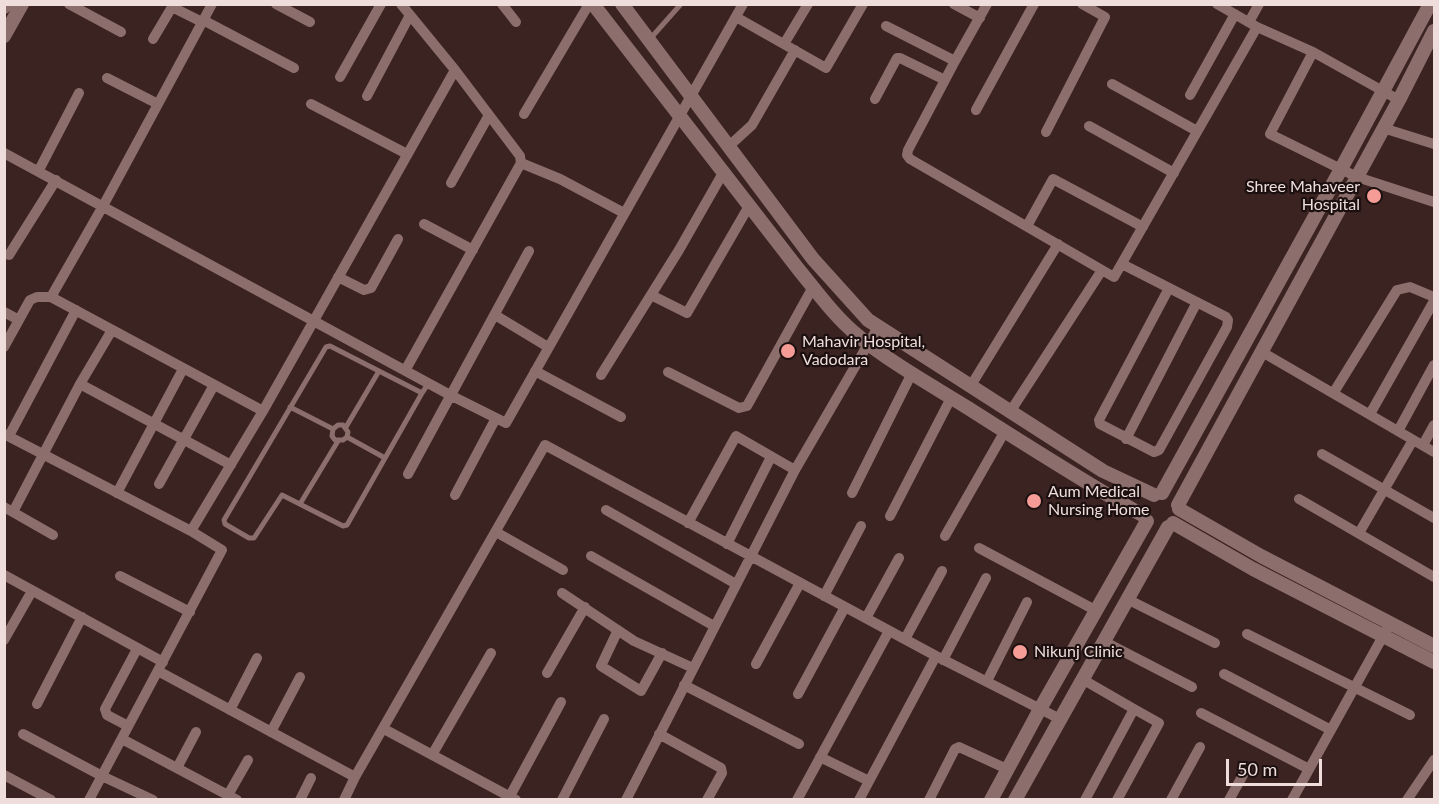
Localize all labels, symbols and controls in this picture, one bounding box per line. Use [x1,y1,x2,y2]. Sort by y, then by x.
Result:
place label: Shree Mahaveer Hospital [1246,177,1360,215]
marker: Shree Mahaveer Hospital [1365,187,1383,205]
place label: Mahavir Hospital, Vadodara [802,332,925,370]
marker: Mahavir Hospital, Vadodara [779,342,797,360]
place label: Aum Medical Nursing Home [1048,482,1150,520]
marker: Aum Medical Nursing Home [1025,492,1043,510]
place label: Nikunj Clinic [1034,642,1123,662]
marker: Nikunj Clinic [1011,643,1029,661]
scale bar [1229,747,1325,785]
text: 50 m [1237,758,1277,780]

